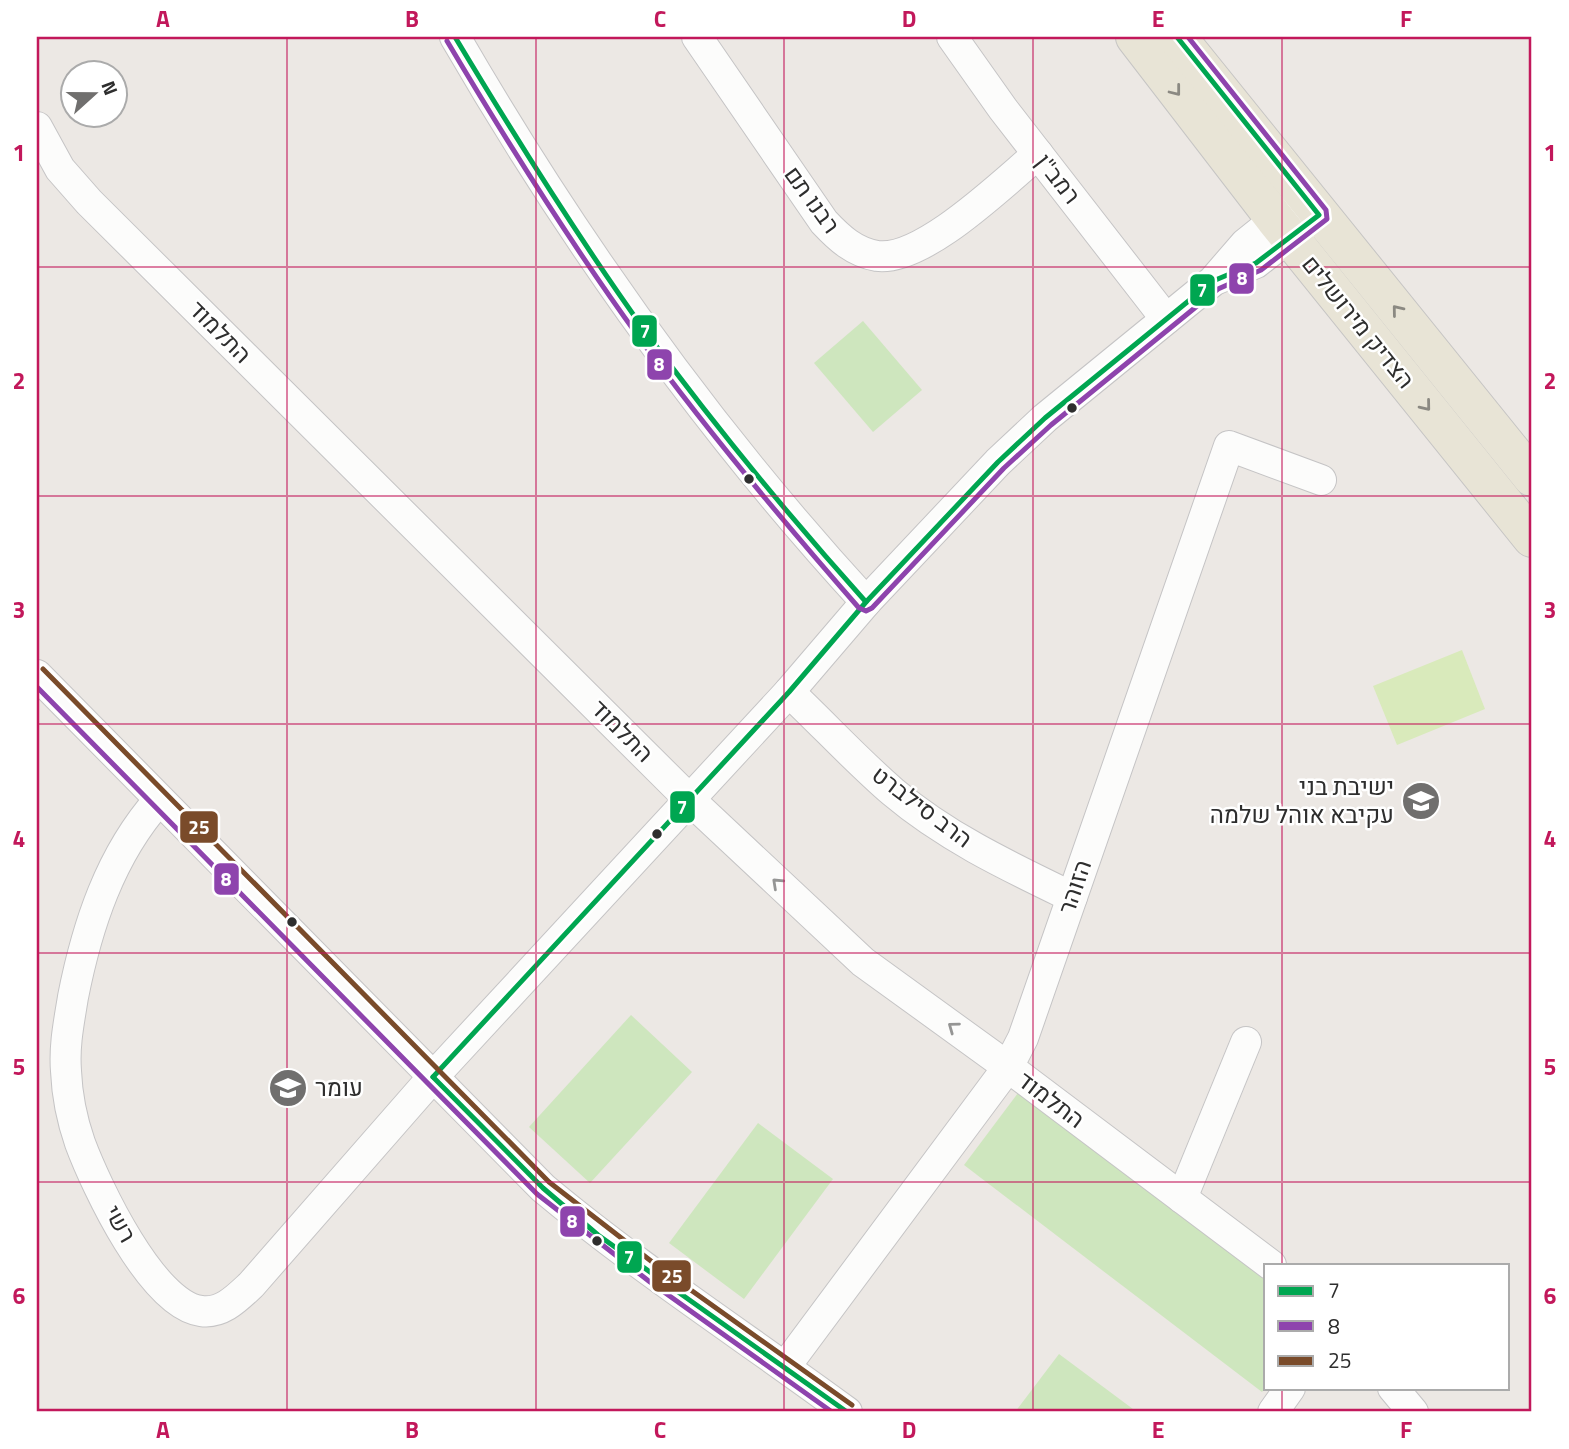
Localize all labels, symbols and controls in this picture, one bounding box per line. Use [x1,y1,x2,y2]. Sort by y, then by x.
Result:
text: A [156,1,170,36]
text: B [405,1,419,36]
text: C [654,1,666,36]
text: D [902,1,916,36]
text: E [1152,1,1164,36]
text: F [1400,1,1412,36]
north arrow [60,60,130,130]
text: N [94,76,126,99]
one-way arrow [1168,83,1181,96]
text: 1 [13,135,25,170]
text: 1 [1544,135,1556,170]
street label: רמב"ן [1028,145,1090,211]
street label: רבנו תם [776,158,850,241]
street label: הצדיק מירושלים [1294,247,1424,396]
line badge: 8 [1228,262,1255,295]
text: 8 [1237,263,1248,292]
line badge: 7 [1189,273,1216,307]
text: 7 [1197,275,1207,304]
street label: התלמוד [181,292,260,371]
one-way arrow [1392,306,1405,318]
line badge: 7 [631,314,658,348]
text: 7 [640,316,650,345]
line badge: 8 [646,348,673,381]
text: 8 [654,349,665,378]
text: 2 [13,363,25,398]
text: 2 [1544,363,1556,398]
one-way arrow [1417,398,1430,410]
unlabelled marker [1065,401,1079,415]
unlabelled marker [742,472,756,486]
text: 3 [13,592,25,627]
text: 3 [1544,592,1556,627]
street label: התלמוד [583,691,662,770]
street label: הרב סילברט [865,756,981,856]
place label: ישיבת בני עקיבא אוהל שלמה [1210,768,1394,832]
school or university icon: ישיבת בני עקיבא אוהל שלמה [1400,780,1442,822]
line badge: 7 [669,790,696,824]
text: 7 [677,792,687,821]
line badge: 25 [179,810,219,844]
text: 25 [188,812,210,841]
text: 4 [13,821,25,856]
text: 4 [1544,821,1556,856]
unlabelled marker [650,827,664,841]
street label: הזוהר [1048,855,1100,919]
line badge: 8 [213,862,240,896]
text: 8 [221,864,232,893]
one-way arrow [773,879,786,891]
unlabelled marker [285,915,299,929]
one-way arrow [948,1023,961,1035]
text: 5 [13,1049,25,1084]
text: 5 [1544,1049,1556,1084]
street label: התלמוד [1010,1062,1093,1137]
school or university icon: עומר [267,1067,309,1109]
place label: עומר [315,1069,363,1105]
street label: רשי [96,1198,146,1249]
line badge: 8 [559,1205,586,1238]
text: 8 [567,1206,578,1235]
unlabelled marker [590,1234,604,1248]
line badge: 7 [616,1240,643,1274]
text: 7 [624,1242,634,1271]
line badge: 25 [651,1259,692,1293]
text: 25 [661,1261,683,1290]
legend [1264,1264,1510,1390]
text: 7 [1328,1274,1340,1306]
text: 6 [13,1278,26,1313]
text: 6 [1544,1278,1557,1313]
text: 8 [1328,1310,1340,1342]
text: 25 [1328,1344,1352,1376]
text: A [156,1412,170,1447]
text: B [405,1412,419,1447]
text: C [654,1412,666,1447]
text: D [902,1412,916,1447]
text: E [1152,1412,1164,1447]
text: F [1400,1412,1412,1447]

